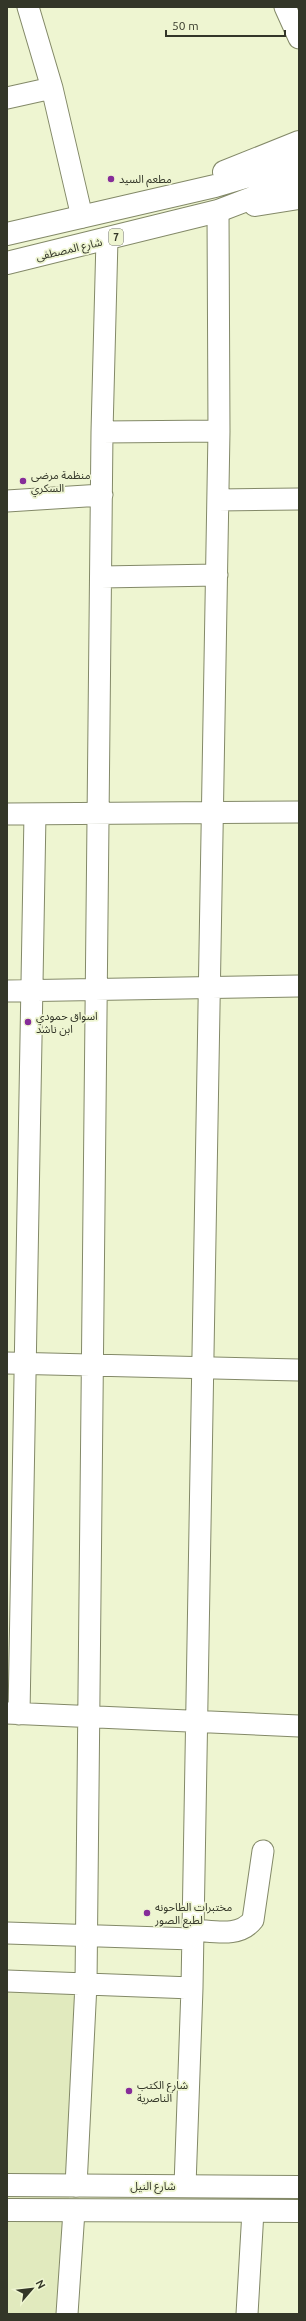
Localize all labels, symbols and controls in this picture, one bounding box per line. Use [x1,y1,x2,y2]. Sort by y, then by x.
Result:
scale bar [166,12,285,38]
text: 50 m [172,19,199,32]
place label: مطعم السيد [119,173,172,188]
marker: مطعم السيد [106,174,116,184]
road number: 7 [109,229,123,245]
street label: شارع المصطفى [35,235,104,264]
place label: منظمة مرضى السكري [31,469,91,498]
marker: منظمة مرضى السكري [18,476,28,486]
place label: اسواق حمودي ابن ناشد [36,1010,98,1036]
marker: اسواق حمودي ابن ناشد [23,1017,33,1027]
place label: مختبرات الطاحونه لطبع الصور [154,1901,232,1928]
marker: مختبرات الطاحونه لطبع الصور [142,1908,152,1918]
place label: شارع الكتب الناصرية [137,2079,189,2105]
marker: شارع الكتب الناصرية [124,2086,134,2096]
street label: شارع النيل [130,2180,176,2194]
north arrow [12,2269,52,2309]
text: N [34,2278,48,2291]

